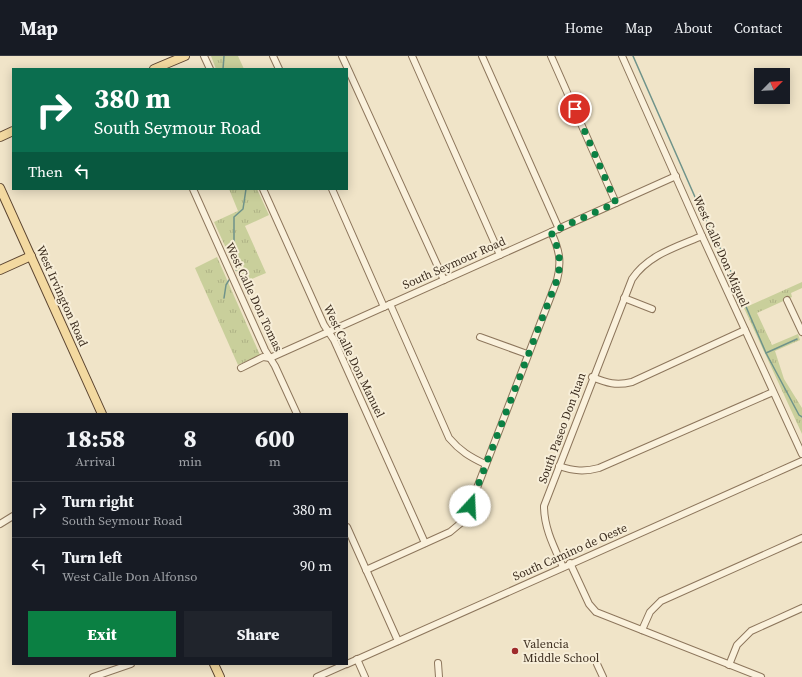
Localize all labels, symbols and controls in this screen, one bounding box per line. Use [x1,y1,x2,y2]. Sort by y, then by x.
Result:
text: Map [20,15,58,41]
text: Home [565,18,603,38]
text: Map [625,18,652,38]
text: About [674,18,712,38]
text: Contact [734,18,782,38]
north arrow [754,68,790,104]
map controls [754,68,790,104]
text: 380 m [94,79,171,117]
icon: right [28,84,80,136]
pin [558,92,592,126]
icon: arrive [564,98,586,120]
text: South Seymour Road [94,115,261,140]
icon: left [71,160,93,182]
text: Then [28,161,63,182]
street label: West Calle Don Miguel [689,193,753,310]
street label: South Seymour Road [400,233,508,293]
street label: West Calle Don Tomas [222,240,286,354]
street label: West Irvington Road [32,243,92,349]
street label: West Calle Don Manuel [320,302,389,421]
street label: South Paseo Don Juan [534,370,590,486]
text: 18:58 [65,422,125,455]
text: 8 [184,422,197,455]
text: 600 [255,422,295,455]
text: Arrival [75,453,115,470]
text: min [178,453,202,470]
text: m [269,453,281,470]
position arrow [449,485,491,527]
text: Turn right [62,491,134,512]
icon: right [28,499,50,521]
text: 380 m [292,499,332,520]
text: South Seymour Road [62,512,182,529]
street label: South Camino de Oeste [510,520,630,584]
text: Turn left [62,547,122,568]
icon: left [28,555,50,577]
text: 90 m [300,555,332,576]
text: West Calle Don Alfonso [62,568,197,585]
button: Exit [28,611,176,657]
button: Share [184,611,332,657]
place label: Valencia Middle School [523,636,600,666]
marker: Valencia Middle School [510,646,520,656]

